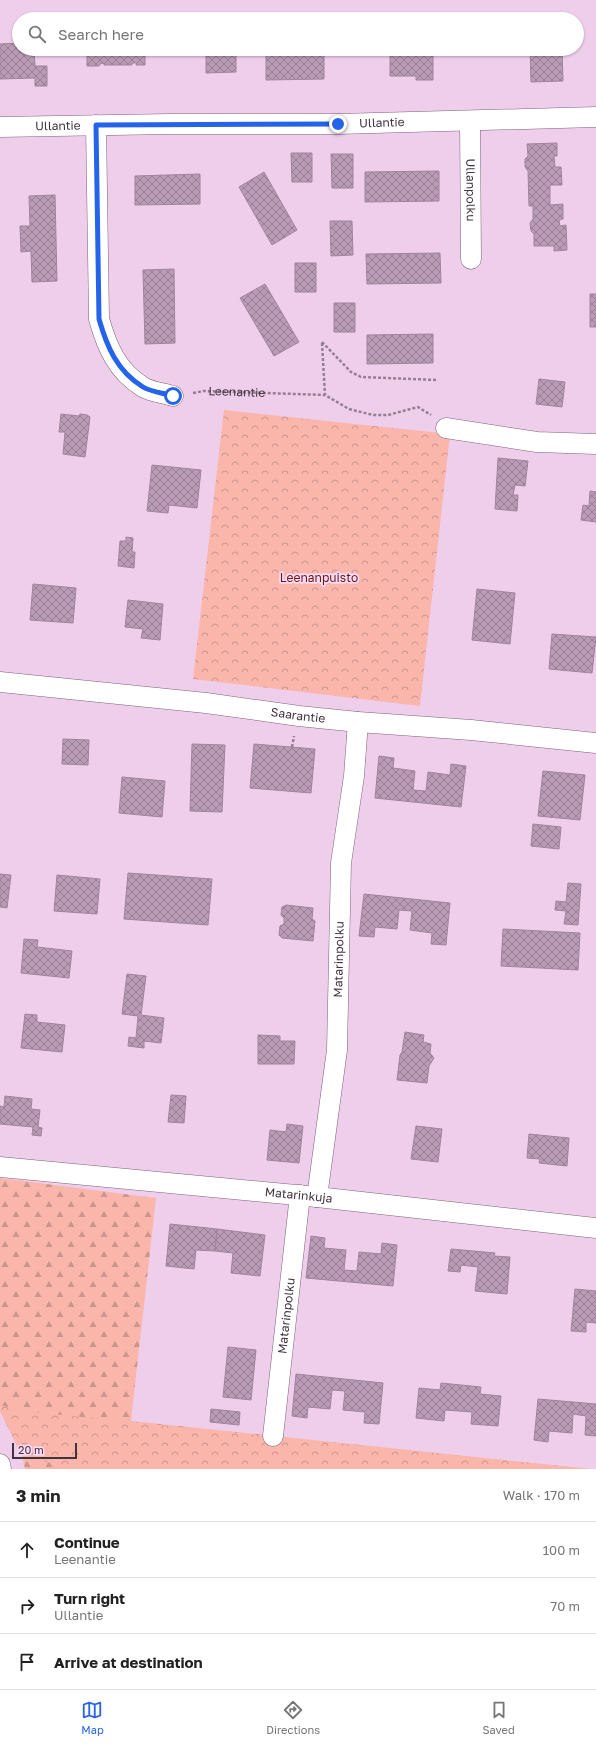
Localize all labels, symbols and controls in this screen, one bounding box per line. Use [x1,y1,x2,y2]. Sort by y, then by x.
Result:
search box [12,12,584,56]
icon: search [26,23,48,45]
text: Search here [58,25,144,43]
street label: Ullantie [359,114,405,130]
route end [329,115,347,133]
street label: Ullantie [35,118,81,133]
street label: Ullanpolku [463,158,479,222]
street label: Leenantie [208,383,266,400]
route start [164,387,182,405]
park label: Leenanpuisto [280,570,358,585]
street label: Saarantie [270,704,326,726]
street label: Matarinpolku [330,921,347,998]
street label: Matarinkuja [264,1184,333,1206]
street label: Matarinpolku [274,1277,298,1354]
scale bar [12,1441,77,1460]
text: 20 m [18,1443,44,1456]
text: 3 min [16,1485,60,1506]
text: Walk · 170 m [503,1487,580,1503]
text: Continue [54,1533,120,1551]
icon: ahead [16,1539,38,1561]
text: 100 m [543,1542,580,1558]
text: Leenantie [54,1551,116,1567]
text: Turn right [54,1589,125,1607]
icon: right [16,1595,38,1617]
text: 70 m [550,1598,580,1614]
text: Ullantie [54,1607,103,1623]
icon: arrive [16,1651,38,1673]
text: Arrive at destination [54,1653,203,1671]
tab: Map [81,1699,104,1736]
tab: Directions [266,1699,320,1736]
tab: Saved [483,1699,515,1736]

